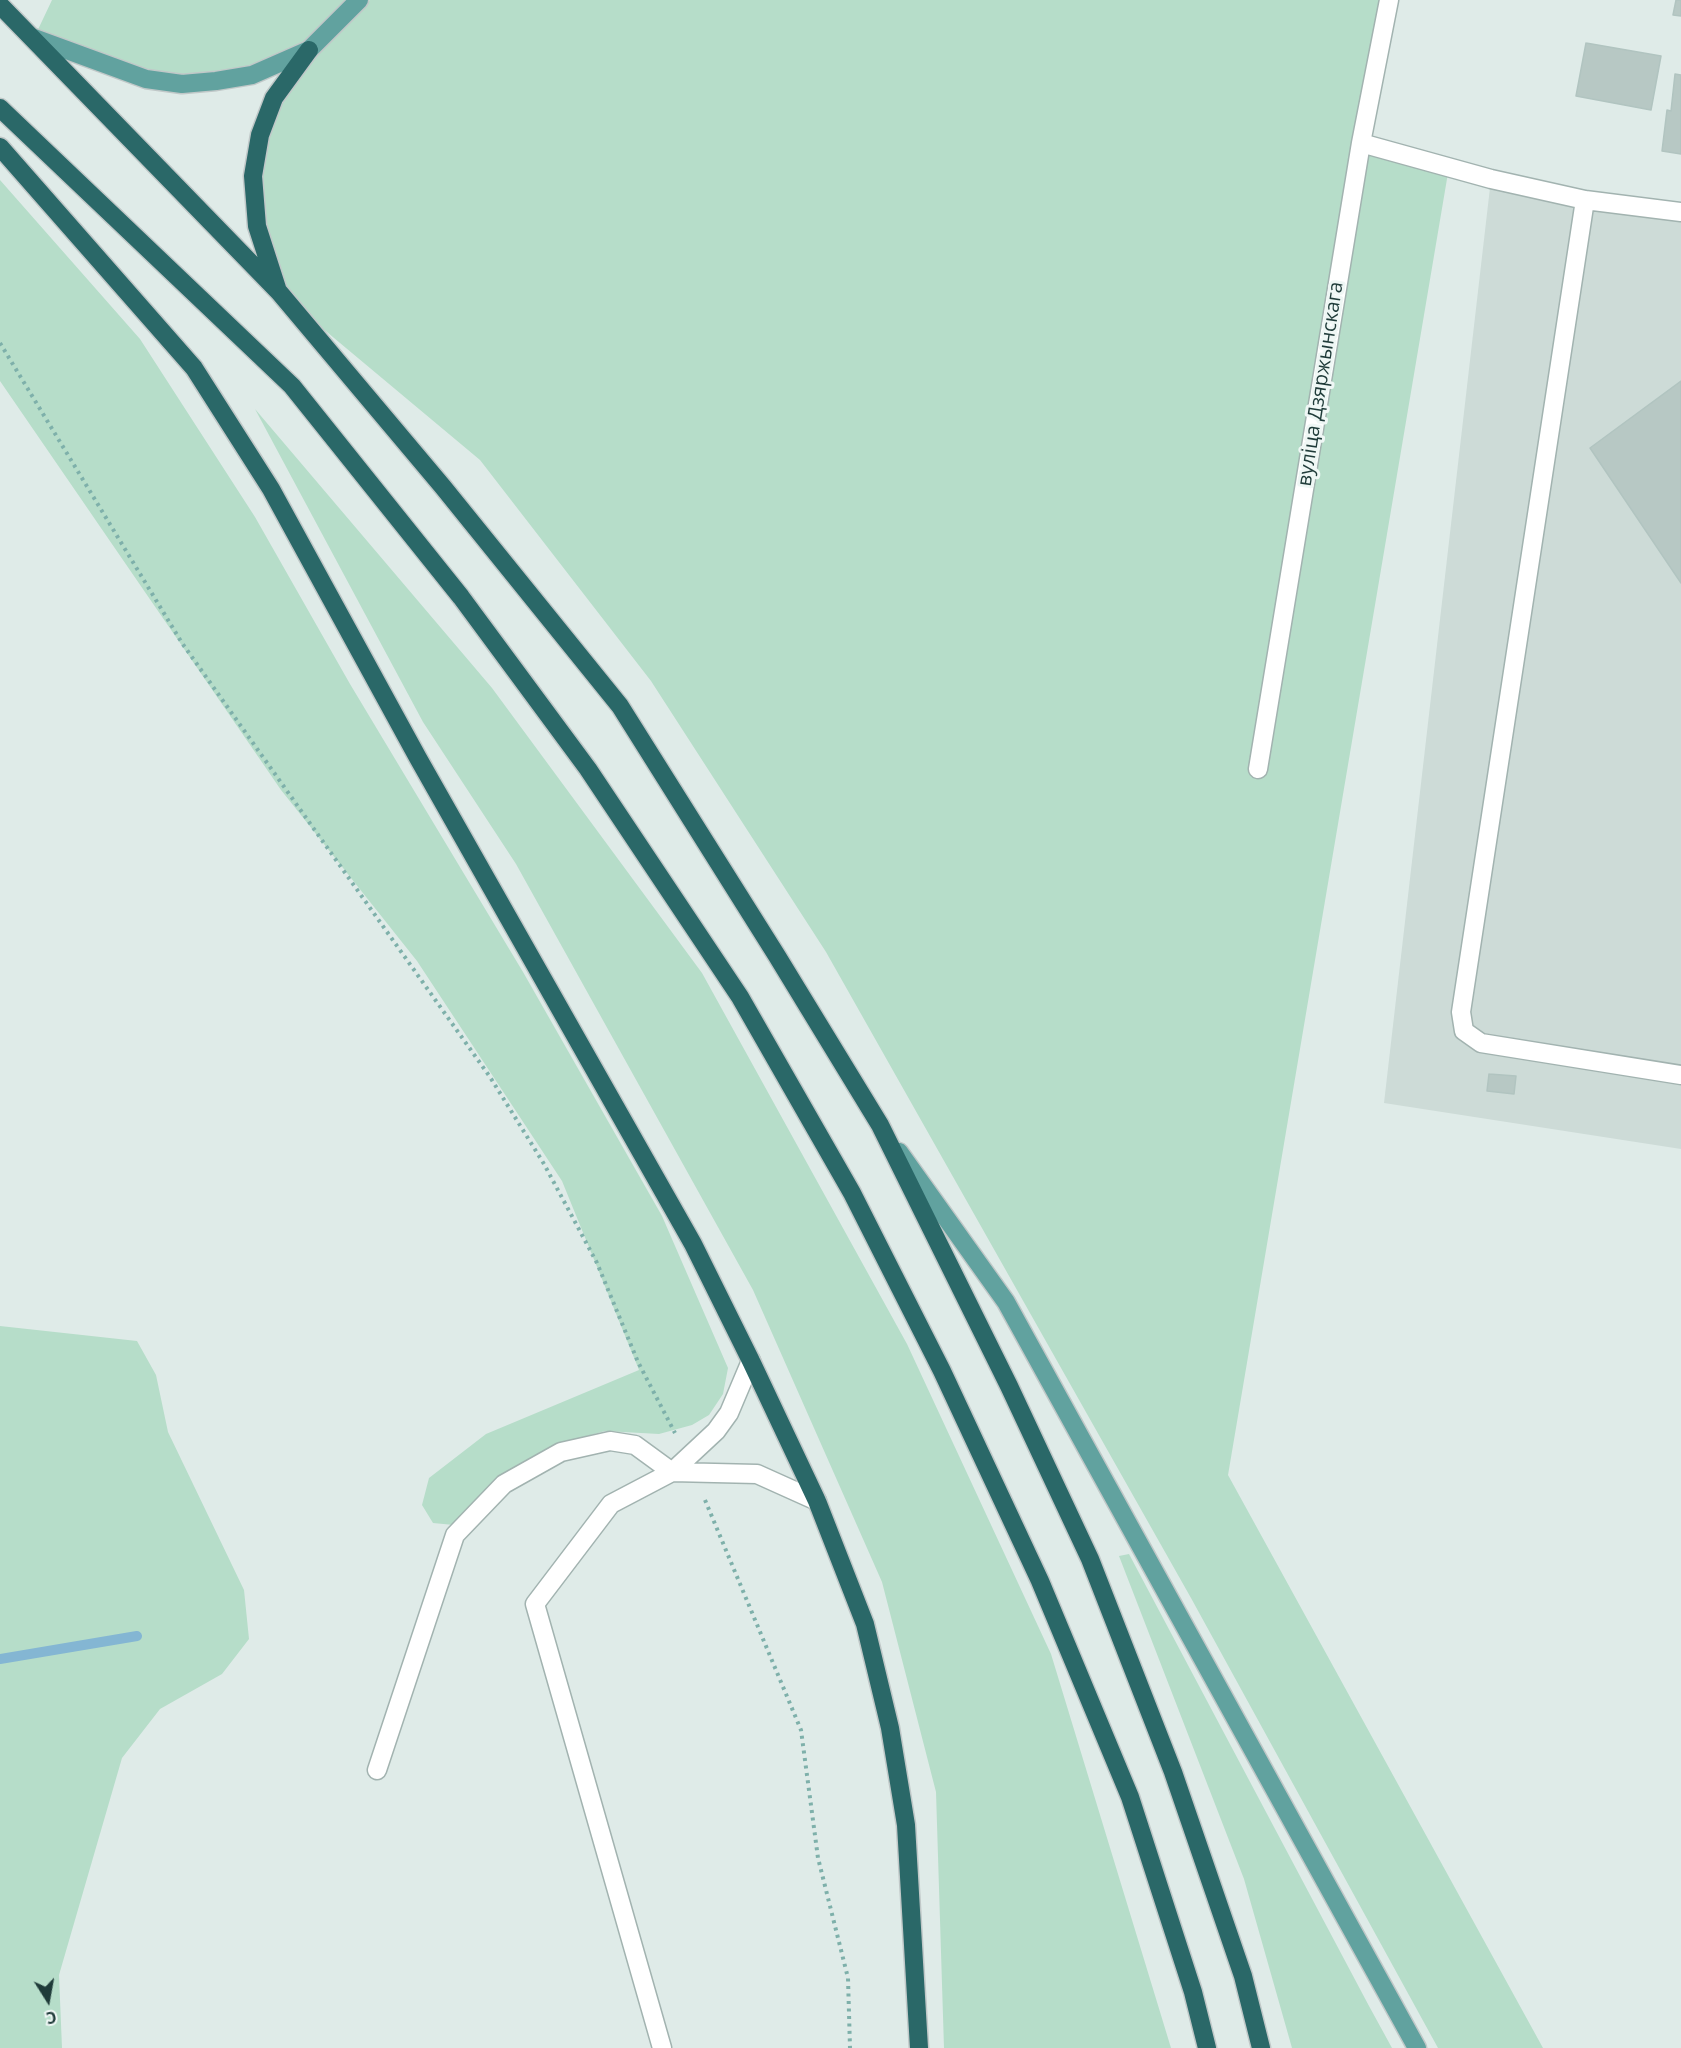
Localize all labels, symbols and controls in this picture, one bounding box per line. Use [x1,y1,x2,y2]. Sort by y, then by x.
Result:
street label: вуліца Дзяржынскага [1293,280,1349,488]
north arrow [18,1970,78,2030]
text: С [44,2006,59,2029]

